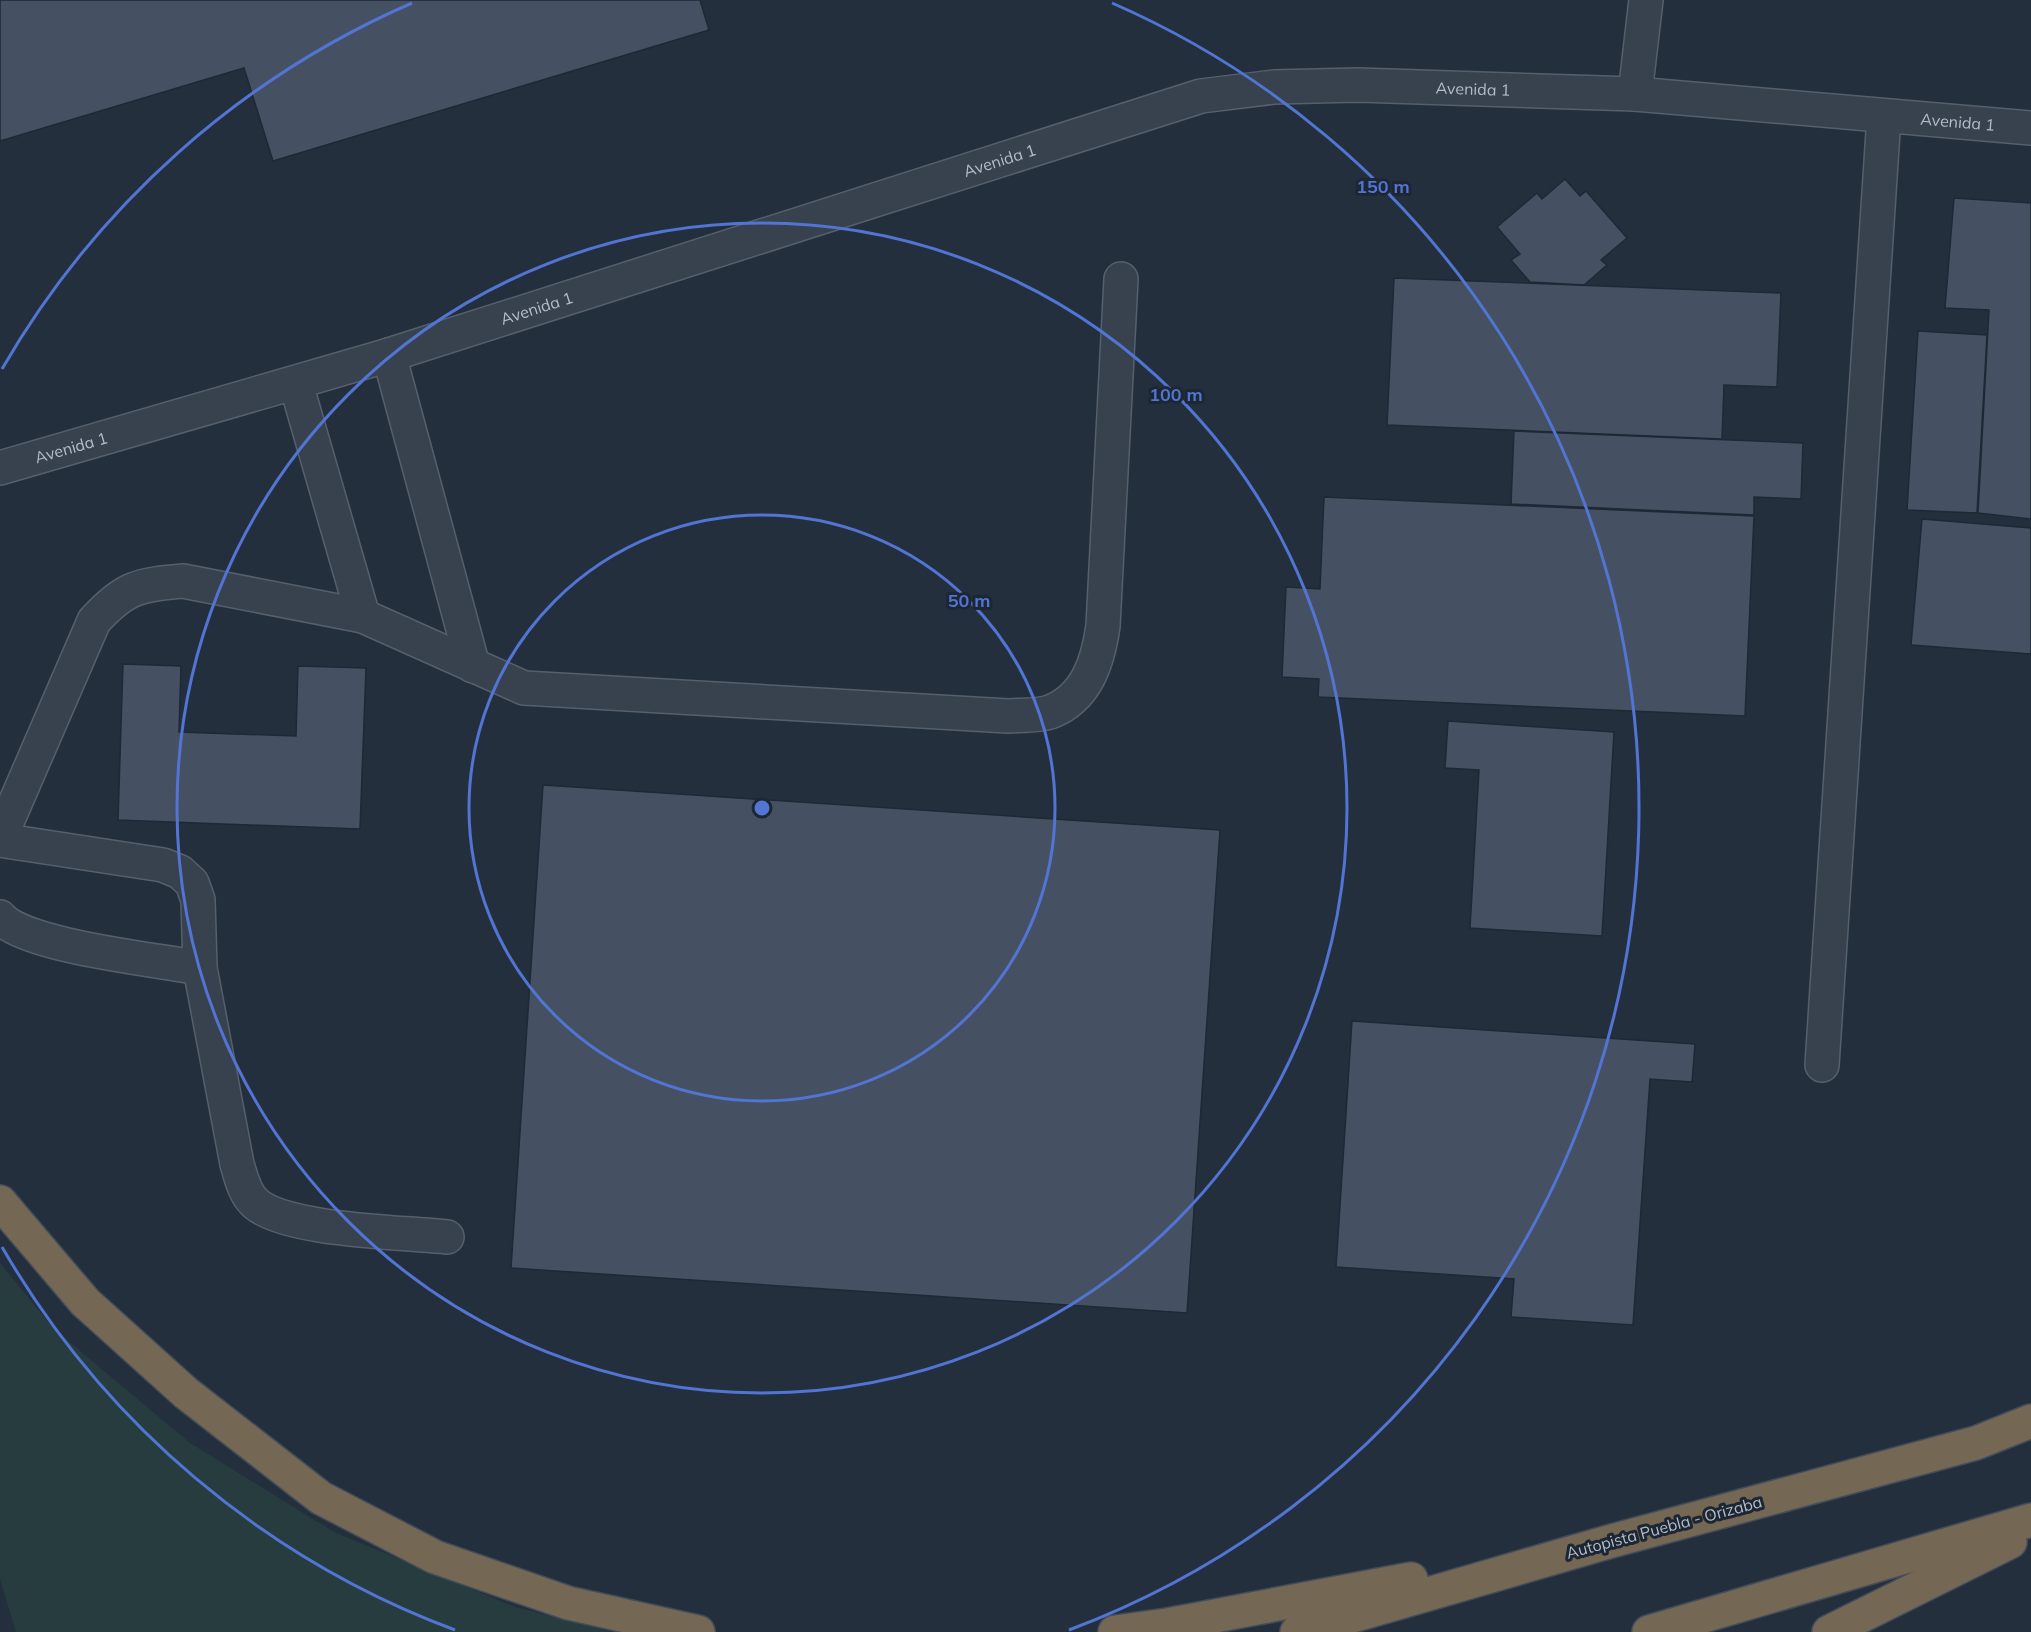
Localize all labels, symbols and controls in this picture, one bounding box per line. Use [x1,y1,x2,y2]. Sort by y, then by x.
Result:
street label: Avenida 1 [1435,78,1511,100]
street label: Avenida 1 [1920,109,1996,135]
street label: Avenida 1 [961,139,1038,181]
text: 150 m [1356,175,1410,198]
street label: Avenida 1 [498,287,575,329]
text: 100 m [1149,383,1203,406]
street label: Avenida 1 [32,427,110,467]
text: 50 m [948,589,990,612]
centre of rings [752,798,772,818]
street label: Autopista Puebla - Orizaba [1564,1491,1764,1563]

